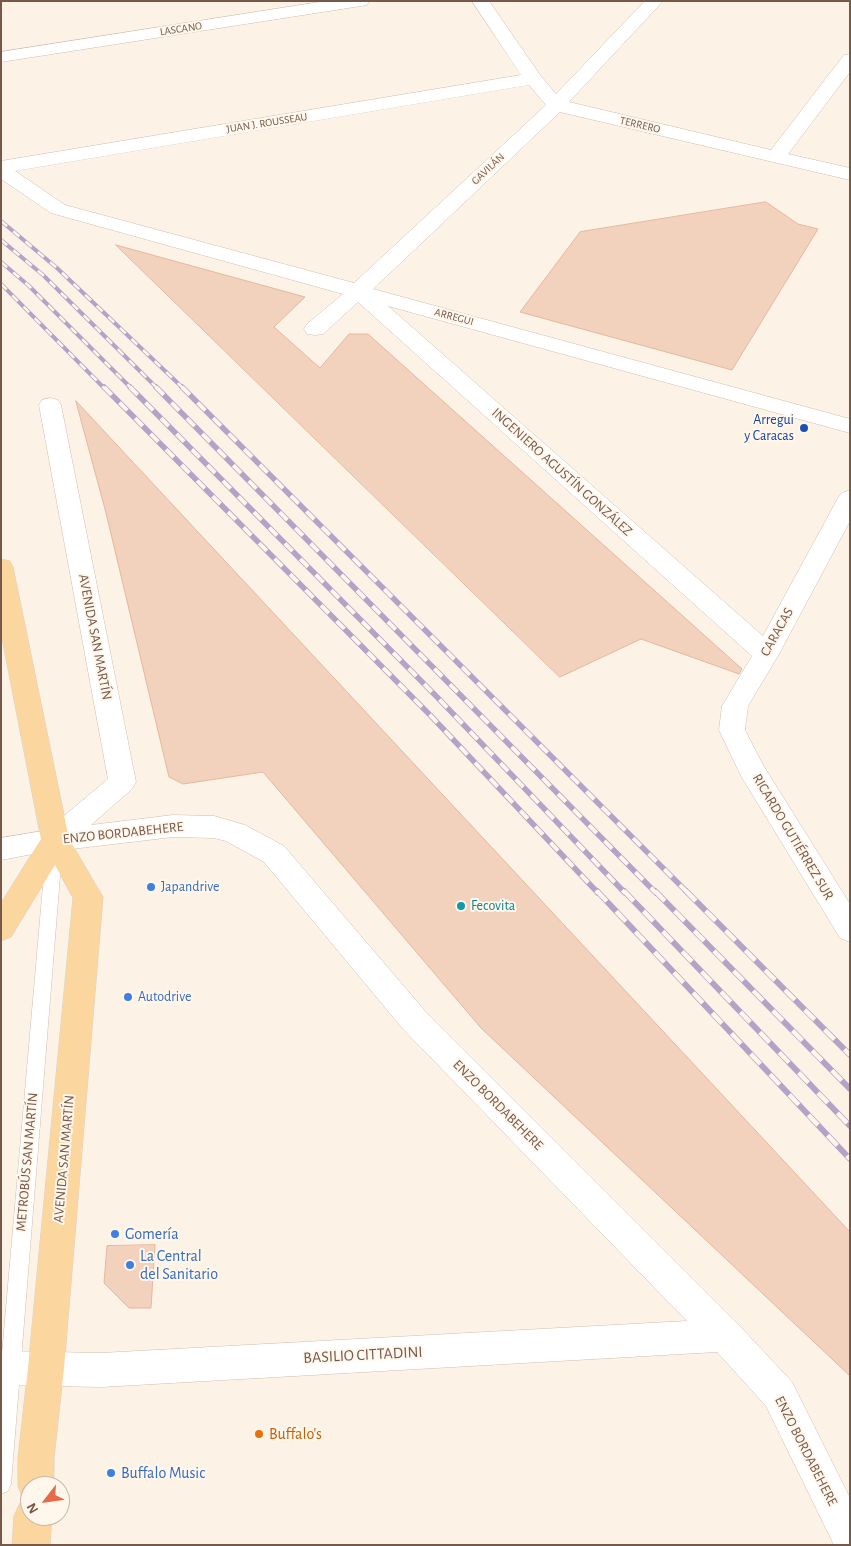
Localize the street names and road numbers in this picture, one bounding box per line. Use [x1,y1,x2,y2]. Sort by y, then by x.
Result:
street label: LASCANO [159,19,203,39]
street label: JUAN J. ROUSSEAU [226,110,308,136]
street label: TERRERO [618,114,662,136]
street label: GAVILÁN [469,150,507,188]
street label: ARREGUI [433,305,475,329]
street label: INGENIERO AGUSTÍN GONZÁLEZ [488,404,636,540]
street label: AVENIDA SAN MARTÍN [75,573,115,701]
street label: CARACAS [757,605,797,659]
street label: RICARDO GUTIÉRREZ SUR [749,771,837,903]
street label: ENZO BORDABEHERE [62,818,184,848]
street label: ENZO BORDABEHERE [449,1056,547,1154]
street label: METROBÚS SAN MARTÍN [13,1092,41,1232]
street label: AVENIDA SAN MARTÍN [50,1094,78,1224]
street label: BASILIO CITTADINI [303,1342,423,1368]
street label: ENZO BORDABEHERE [771,1393,841,1509]

